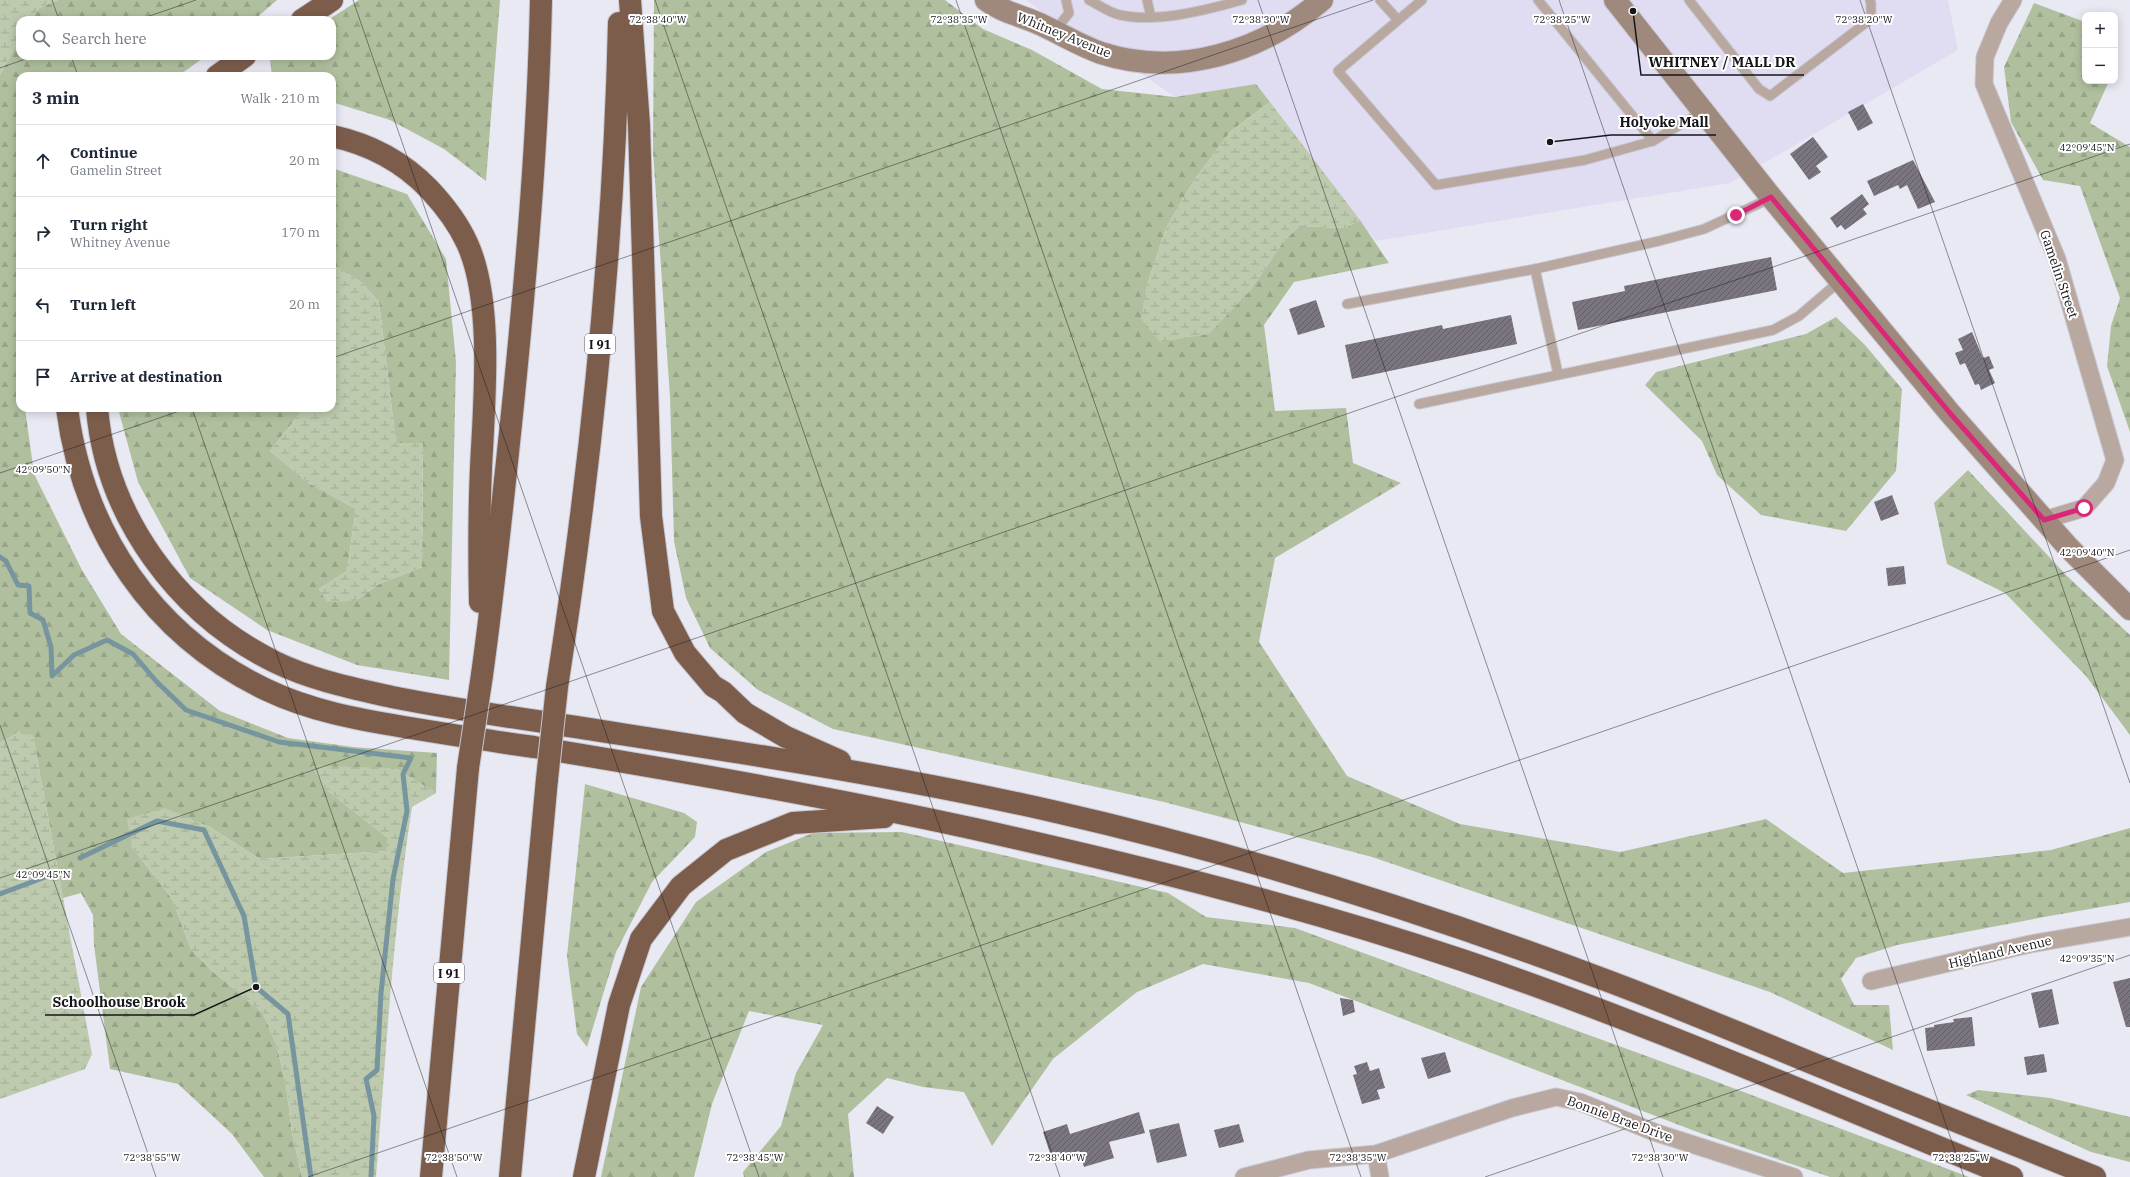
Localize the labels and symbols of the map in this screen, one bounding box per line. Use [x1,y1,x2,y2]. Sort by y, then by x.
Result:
street label: Whitney Avenue [1014,8,1114,62]
text: 72°38'40"W [629,13,687,26]
text: 72°38'35"W [930,13,988,26]
text: 72°38'30"W [1232,13,1290,26]
text: 72°38'25"W [1533,13,1591,26]
text: 72°38'20"W [1835,13,1893,26]
callout: WHITNEY / MALL DR [1641,49,1804,75]
text: WHITNEY / MALL DR [1648,53,1796,71]
callout: Holyoke Mall [1611,109,1716,135]
text: Holyoke Mall [1619,113,1709,131]
text: 42°09'45"N [2060,141,2115,154]
route end [1727,206,1745,224]
street label: Gamelin Street [2036,228,2082,321]
road number: I 91 [585,334,615,354]
text: 42°09'50"N [16,463,71,476]
route start [2075,499,2093,517]
text: 42°09'40"N [2060,546,2115,559]
text: 42°09'45"N [16,868,71,881]
street label: Highland Avenue [1947,932,2053,972]
text: 42°09'35"N [2060,952,2115,965]
road number: I 91 [434,963,464,983]
callout: Schoolhouse Brook [45,989,194,1015]
text: Schoolhouse Brook [53,993,186,1011]
street label: Bonnie Brae Drive [1565,1092,1675,1146]
text: 72°38'55"W [123,1151,181,1164]
text: 72°38'50"W [425,1151,483,1164]
text: 72°38'45"W [726,1151,784,1164]
text: 72°38'40"W [1028,1151,1086,1164]
text: 72°38'35"W [1329,1151,1387,1164]
text: 72°38'30"W [1631,1151,1689,1164]
text: 72°38'25"W [1932,1151,1990,1164]

